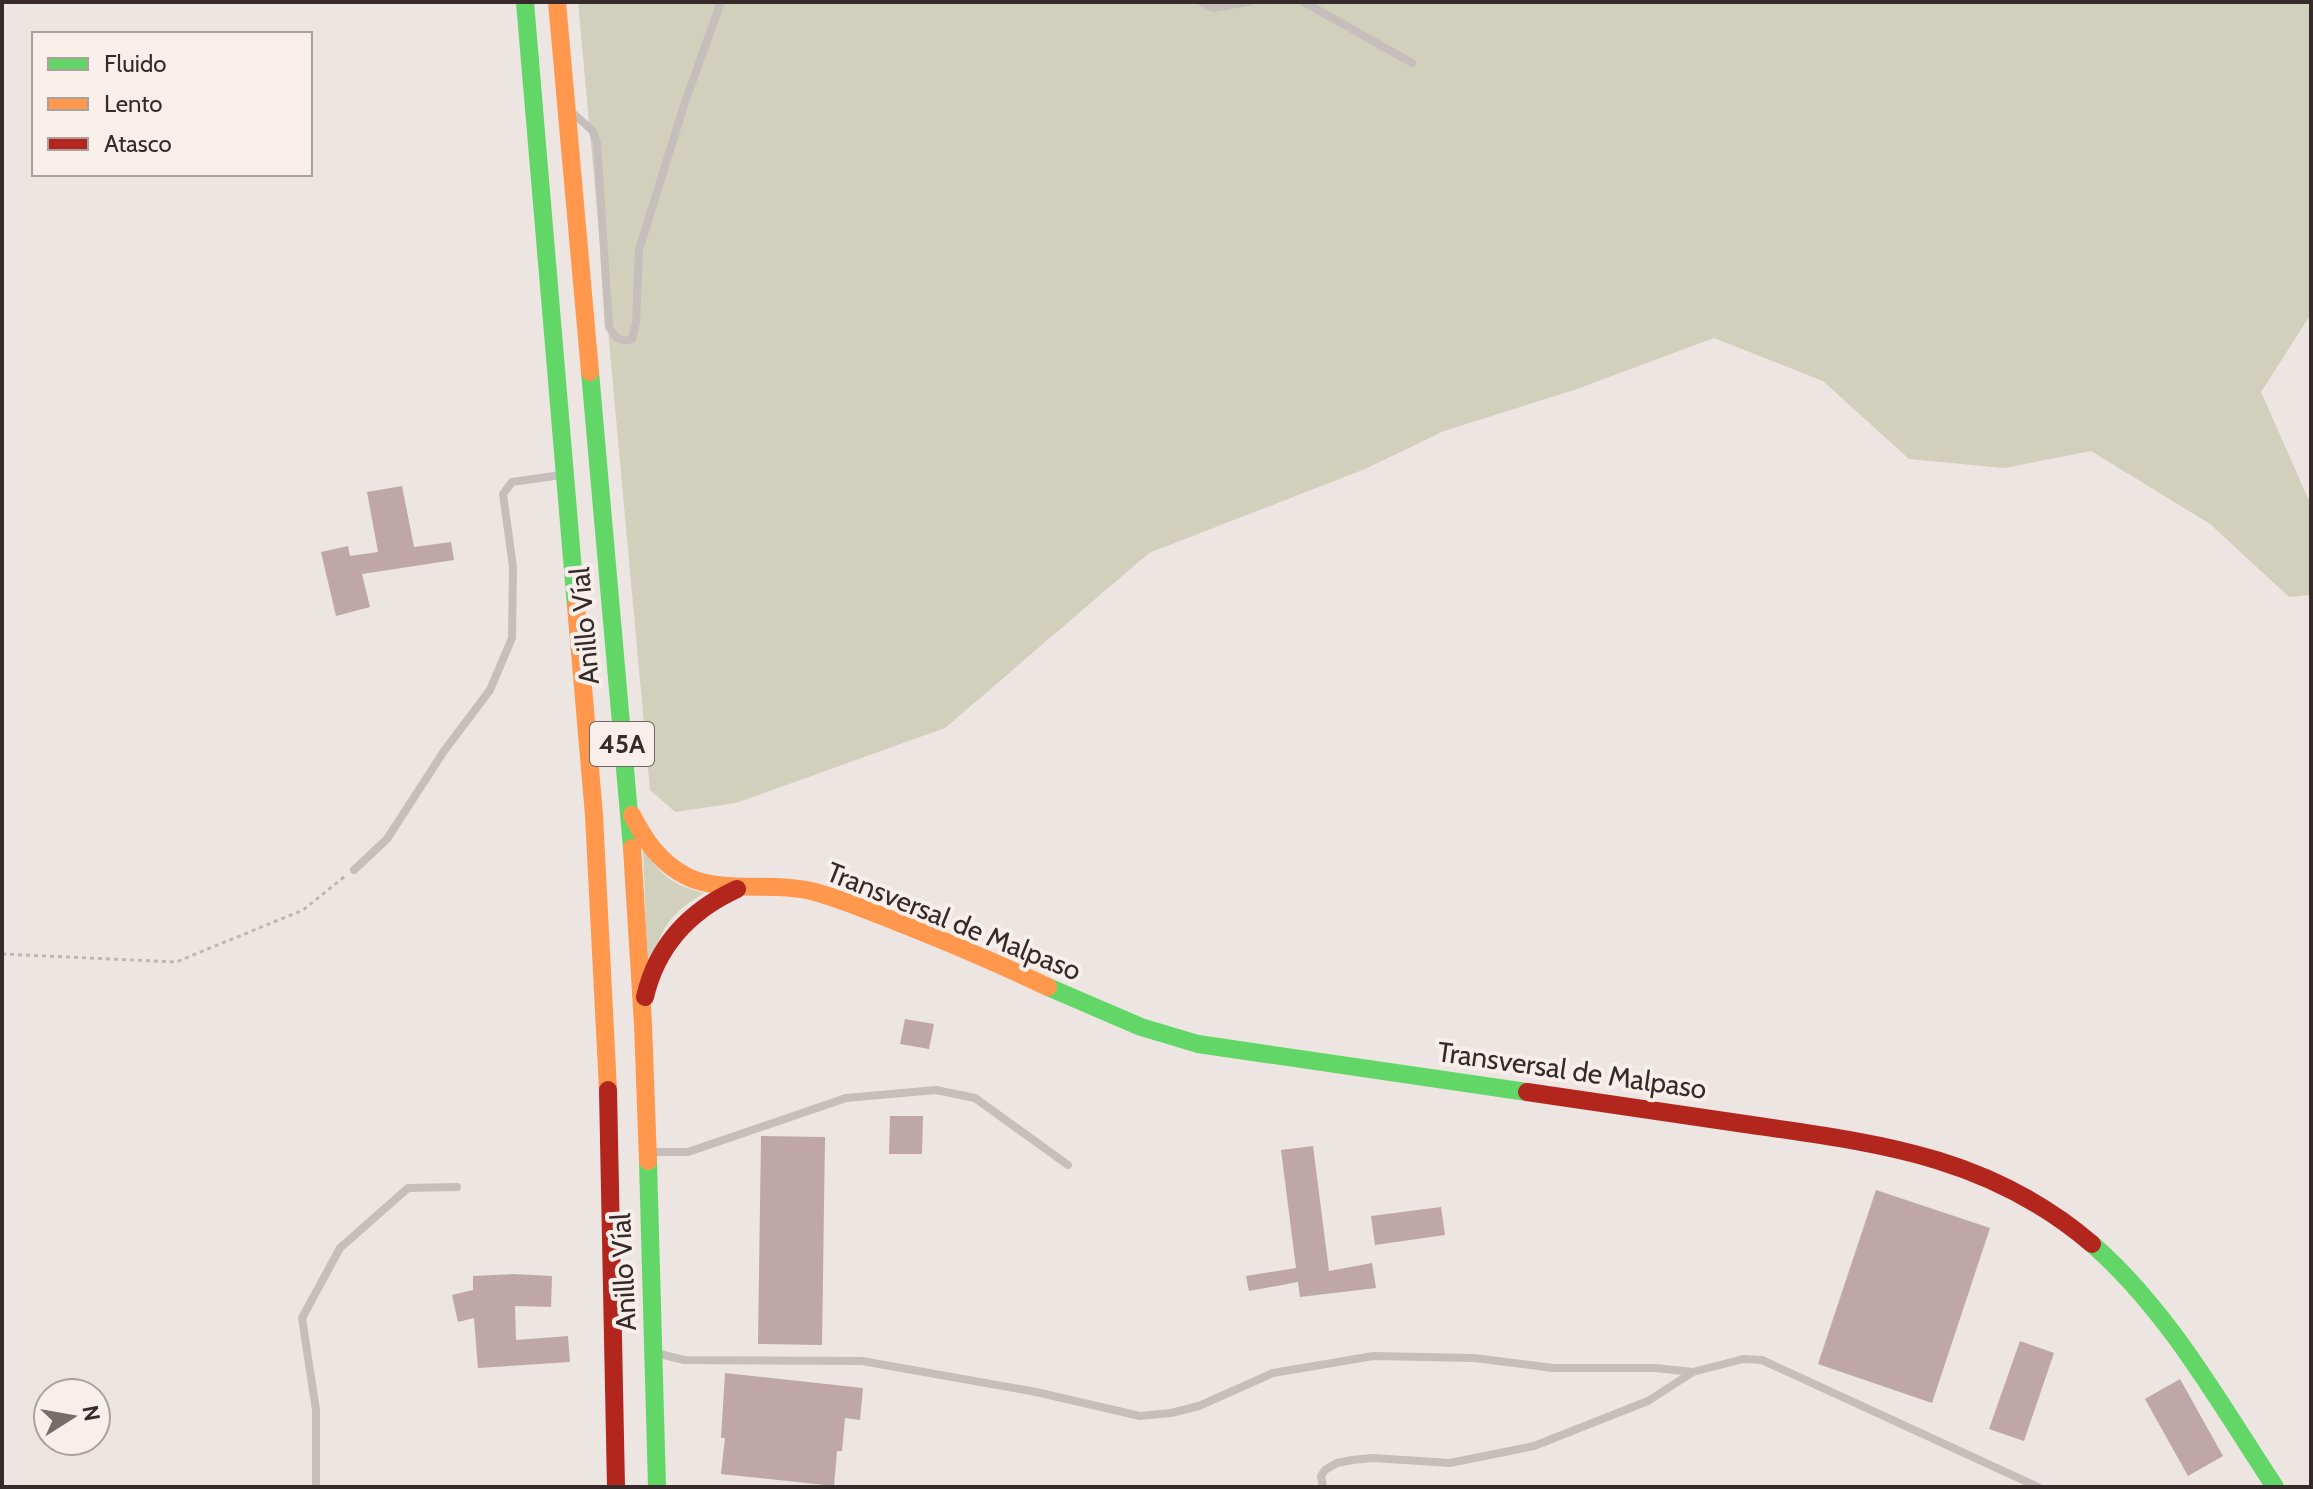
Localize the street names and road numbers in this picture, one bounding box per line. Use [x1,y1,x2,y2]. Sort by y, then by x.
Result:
street label: Anillo Víal [562,565,606,686]
road number: 45A [590,722,654,766]
street label: Transversal de Malpaso [822,854,1086,988]
street label: Transversal de Malpaso [1435,1034,1709,1106]
street label: Anillo Víal [603,1212,643,1332]

